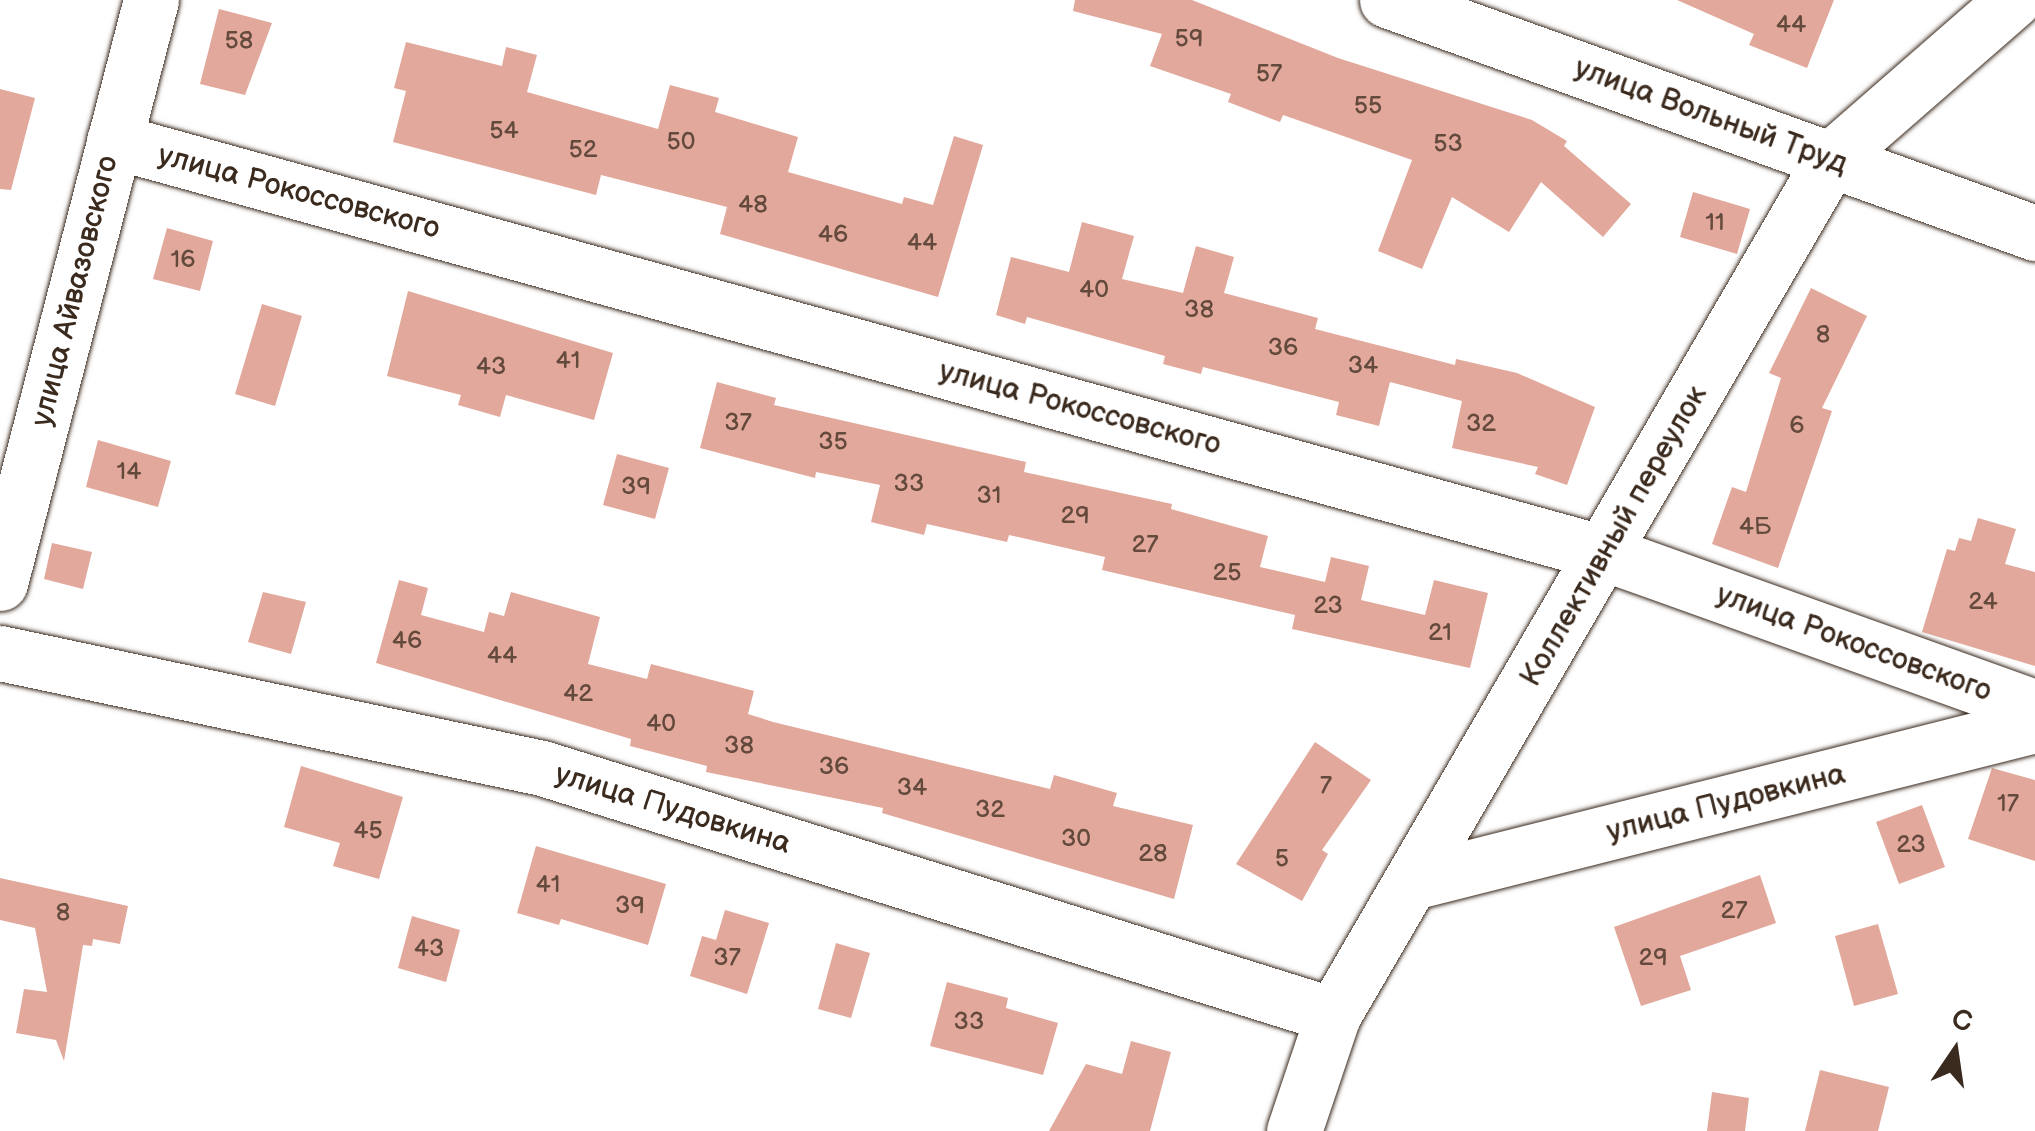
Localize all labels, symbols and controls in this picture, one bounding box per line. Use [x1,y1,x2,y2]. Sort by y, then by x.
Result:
house number: 44 [1776,10,1806,40]
house number: 59 [1175,24,1203,54]
house number: 58 [225,26,253,56]
street label: улица Вольный Труд [1570,50,1852,182]
house number: 57 [1256,59,1282,89]
house number: 55 [1354,91,1382,121]
house number: 54 [489,116,519,146]
house number: 50 [666,127,696,157]
house number: 53 [1433,129,1463,159]
house number: 52 [568,135,598,165]
street label: улица Рокоссовского [154,137,444,247]
street label: улица Айвазовского [24,152,126,430]
house number: 48 [738,190,768,220]
house number: 11 [1705,208,1725,238]
house number: 46 [818,220,848,250]
house number: 44 [907,228,937,258]
house number: 16 [171,245,195,275]
house number: 40 [1079,275,1109,305]
house number: 38 [1184,295,1214,325]
house number: 8 [1816,320,1830,350]
house number: 36 [1268,333,1298,363]
house number: 41 [556,346,580,376]
house number: 34 [1348,351,1378,381]
house number: 43 [476,352,506,382]
street label: улица Рокоссовского [935,353,1225,463]
street label: Коллективный переулок [1513,379,1715,693]
house number: 37 [724,408,752,438]
house number: 32 [1466,409,1496,439]
house number: 6 [1789,411,1805,441]
house number: 35 [818,427,848,457]
house number: 14 [117,457,141,487]
house number: 33 [894,469,924,499]
house number: 39 [621,472,651,502]
house number: 31 [976,481,1002,511]
house number: 29 [1060,501,1090,531]
house number: 4Б [1739,512,1771,542]
house number: 27 [1131,530,1159,560]
house number: 25 [1212,558,1242,588]
street label: улица Рокоссовского [1712,576,1996,710]
house number: 24 [1968,587,1998,617]
house number: 23 [1313,591,1343,621]
house number: 21 [1428,618,1452,648]
house number: 46 [392,626,422,656]
house number: 44 [487,641,517,671]
house number: 42 [563,679,593,709]
house number: 40 [646,709,676,739]
house number: 38 [724,731,754,761]
house number: 36 [819,752,849,782]
street label: улица Пудовкина [551,756,795,862]
street label: улица Пудовкина [1603,756,1849,850]
house number: 7 [1320,771,1332,801]
house number: 34 [897,773,927,803]
house number: 17 [1997,789,2019,819]
house number: 32 [975,795,1005,825]
house number: 45 [353,816,383,846]
house number: 30 [1061,824,1091,854]
house number: 23 [1896,830,1926,860]
house number: 28 [1138,839,1168,869]
house number: 5 [1275,844,1289,874]
house number: 41 [536,870,560,900]
house number: 39 [615,891,645,921]
house number: 27 [1720,896,1748,926]
house number: 8 [56,898,70,928]
house number: 43 [414,934,444,964]
house number: 37 [713,943,741,973]
house number: 29 [1638,943,1668,973]
north arrow [1905,1001,2005,1101]
text: С [1949,1003,1975,1040]
house number: 33 [954,1007,984,1037]

